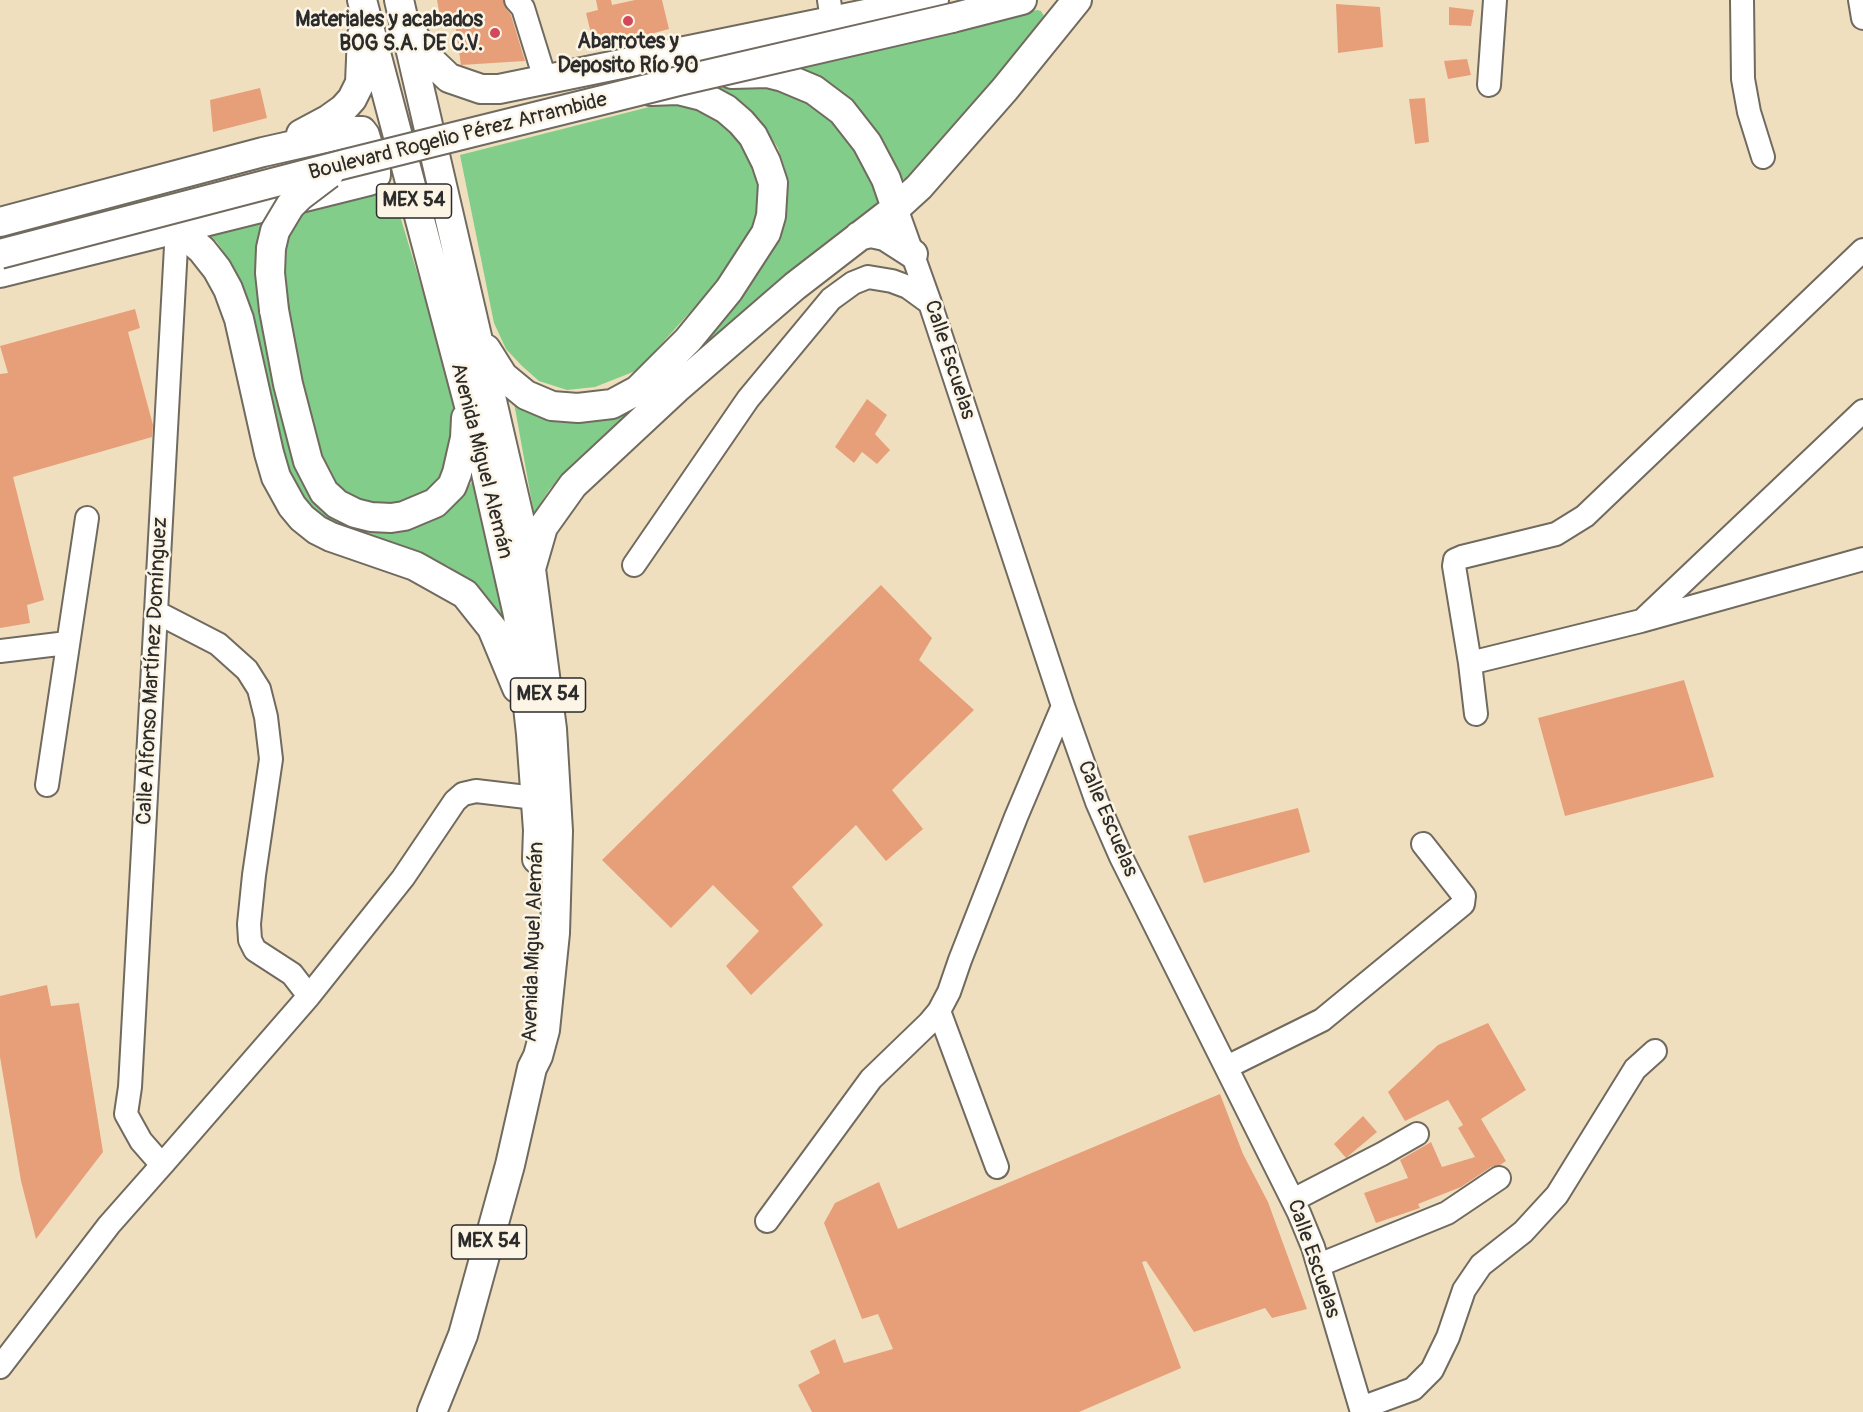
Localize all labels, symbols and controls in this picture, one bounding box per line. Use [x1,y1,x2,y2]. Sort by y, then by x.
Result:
place label: Materiales y acabados BOG S.A. DE C.V. [295,8,483,58]
marker: Abarrotes y Deposito Río 90 [621,14,635,28]
marker: Materiales y acabados BOG S.A. DE C.V. [488,26,502,40]
place label: Abarrotes y Deposito Río 90 [557,30,699,80]
street label: Boulevard Rogelio Pérez Arrambide [306,88,610,186]
road number: MEX 54 [376,184,452,218]
street label: Calle Escuelas [918,297,980,423]
street label: Avenida Miguel Alemán [444,360,518,562]
street label: Calle Alfonso Martínez Domínguez [132,516,174,826]
road number: MEX 54 [510,678,586,712]
street label: Calle Escuelas [1071,757,1143,881]
street label: Avenida Miguel Alemán [518,841,550,1043]
street label: Calle Escuelas [1281,1196,1345,1322]
road number: MEX 54 [452,1225,526,1259]

